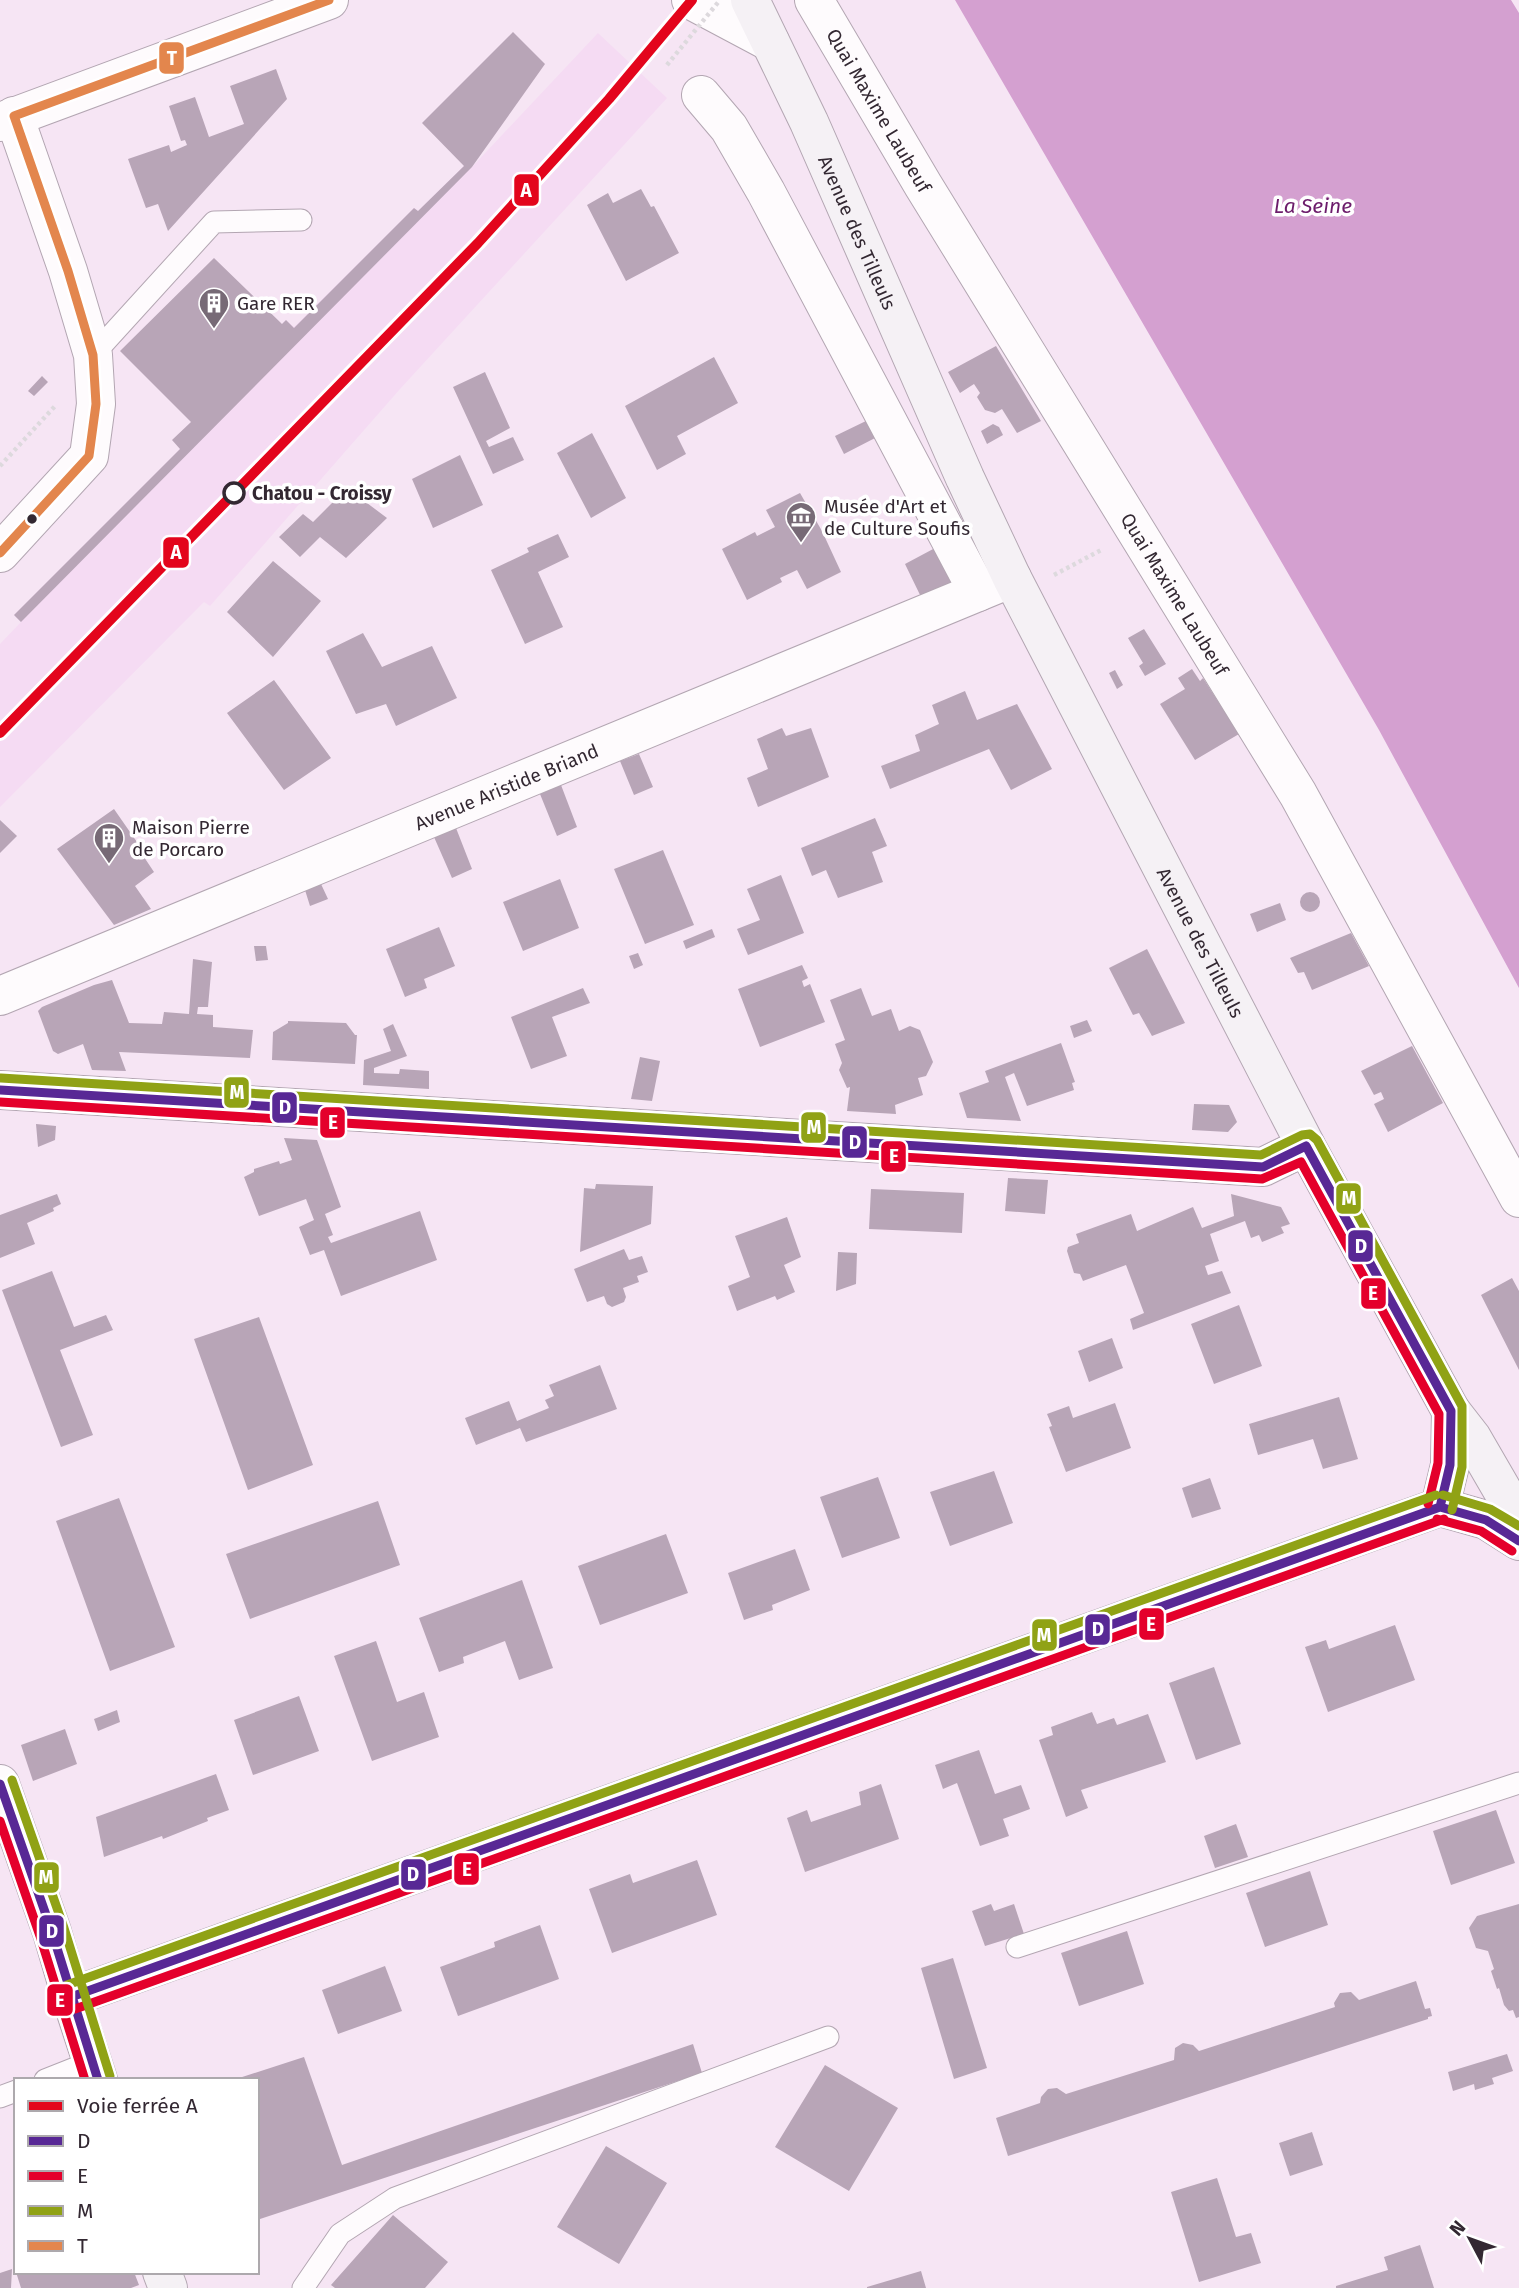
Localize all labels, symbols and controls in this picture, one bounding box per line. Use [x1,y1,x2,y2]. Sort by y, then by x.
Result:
street label: Quai Maxime Laubeuf [821,25,937,198]
line badge: T [158,41,185,75]
text: T [167,47,178,70]
street label: Avenue des Tilleuls [813,152,901,313]
line badge: A [513,173,540,207]
text: A [519,179,532,202]
water label: La Seine [1274,193,1352,219]
building icon: Gare RER [197,286,231,330]
place label: Gare RER [237,292,315,315]
marker: Chatou - Croissy [223,482,245,504]
place label: Chatou - Croissy [252,482,392,505]
place label: Musée d'Art et de Culture Soufis [824,495,970,540]
museum icon: Musée d'Art et de Culture Soufis [784,500,818,544]
street label: Quai Maxime Laubeuf [1116,509,1234,681]
unlabelled marker [25,512,39,526]
line badge: A [162,536,190,569]
text: A [169,541,182,564]
street label: Avenue Aristide Briand [411,739,602,835]
place label: Maison Pierre de Porcaro [132,816,250,861]
building icon: Maison Pierre de Porcaro [92,821,126,865]
street label: Avenue des Tilleuls [1152,864,1249,1022]
line badge: M [223,1076,250,1109]
text: M [230,1081,245,1104]
line badge: D [271,1091,298,1124]
text: D [279,1096,291,1119]
line badge: E [319,1106,346,1139]
text: E [328,1111,338,1134]
line badge: M [800,1111,827,1144]
text: M [807,1116,822,1139]
line badge: D [841,1125,868,1159]
text: D [849,1131,861,1154]
line badge: E [880,1140,907,1173]
text: E [889,1145,899,1168]
line badge: M [1335,1182,1362,1215]
text: M [1342,1187,1357,1210]
line badge: D [1347,1229,1374,1263]
text: D [1355,1235,1367,1258]
line badge: E [1360,1277,1387,1310]
text: E [1368,1282,1378,1305]
line badge: E [1138,1607,1165,1641]
line badge: D [1084,1613,1111,1646]
text: E [1146,1613,1156,1636]
line badge: M [1031,1618,1058,1652]
text: D [1092,1618,1104,1641]
text: M [1037,1624,1052,1647]
line badge: E [453,1852,480,1886]
line badge: D [400,1858,427,1891]
text: E [462,1858,472,1881]
line badge: M [33,1861,60,1894]
text: D [407,1863,419,1886]
text: M [39,1866,54,1889]
line badge: D [38,1914,65,1948]
text: D [46,1920,58,1943]
line badge: E [46,1983,74,2017]
text: E [55,1989,65,2012]
legend [14,2078,259,2274]
text: Voie ferrée A [77,2093,198,2119]
text: D [77,2128,91,2154]
text: E [77,2163,88,2189]
text: M [77,2198,93,2224]
north arrow [1435,2204,1505,2274]
text: N [1445,2216,1470,2240]
text: T [77,2233,88,2259]

